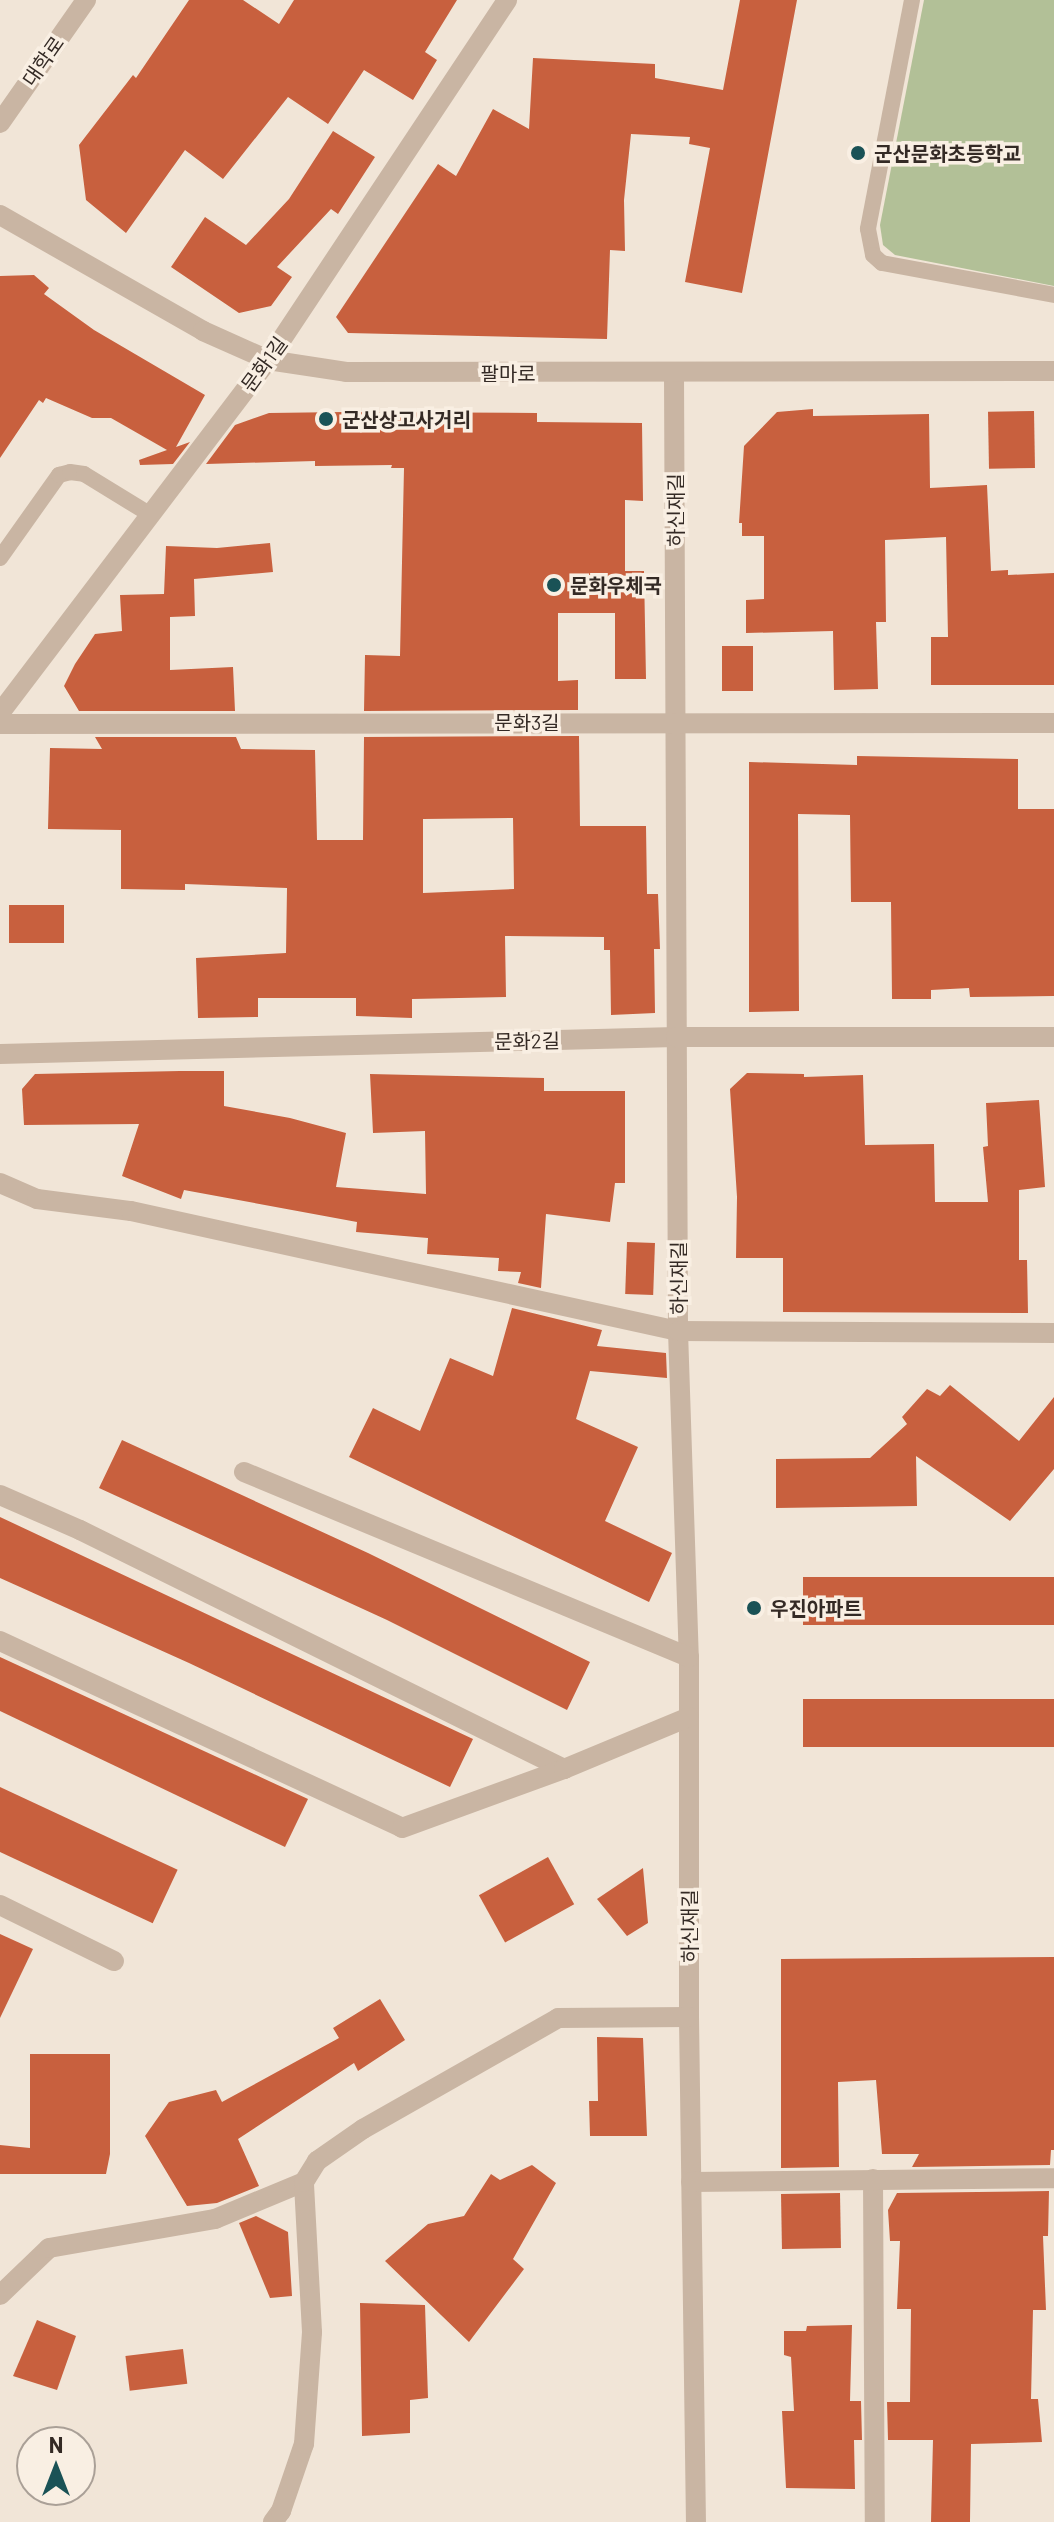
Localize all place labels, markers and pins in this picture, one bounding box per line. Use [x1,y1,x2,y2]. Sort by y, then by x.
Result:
place label: 군산문화초등학교 [874,141,1021,165]
marker: 군산문화초등학교 [849,144,867,162]
place label: 군산상고사거리 [342,407,471,431]
marker: 군산상고사거리 [317,410,335,428]
place label: 문화우체국 [570,573,662,597]
marker: 문화우체국 [545,576,563,594]
place label: 우진아파트 [770,1596,862,1620]
marker: 우진아파트 [745,1599,763,1617]

